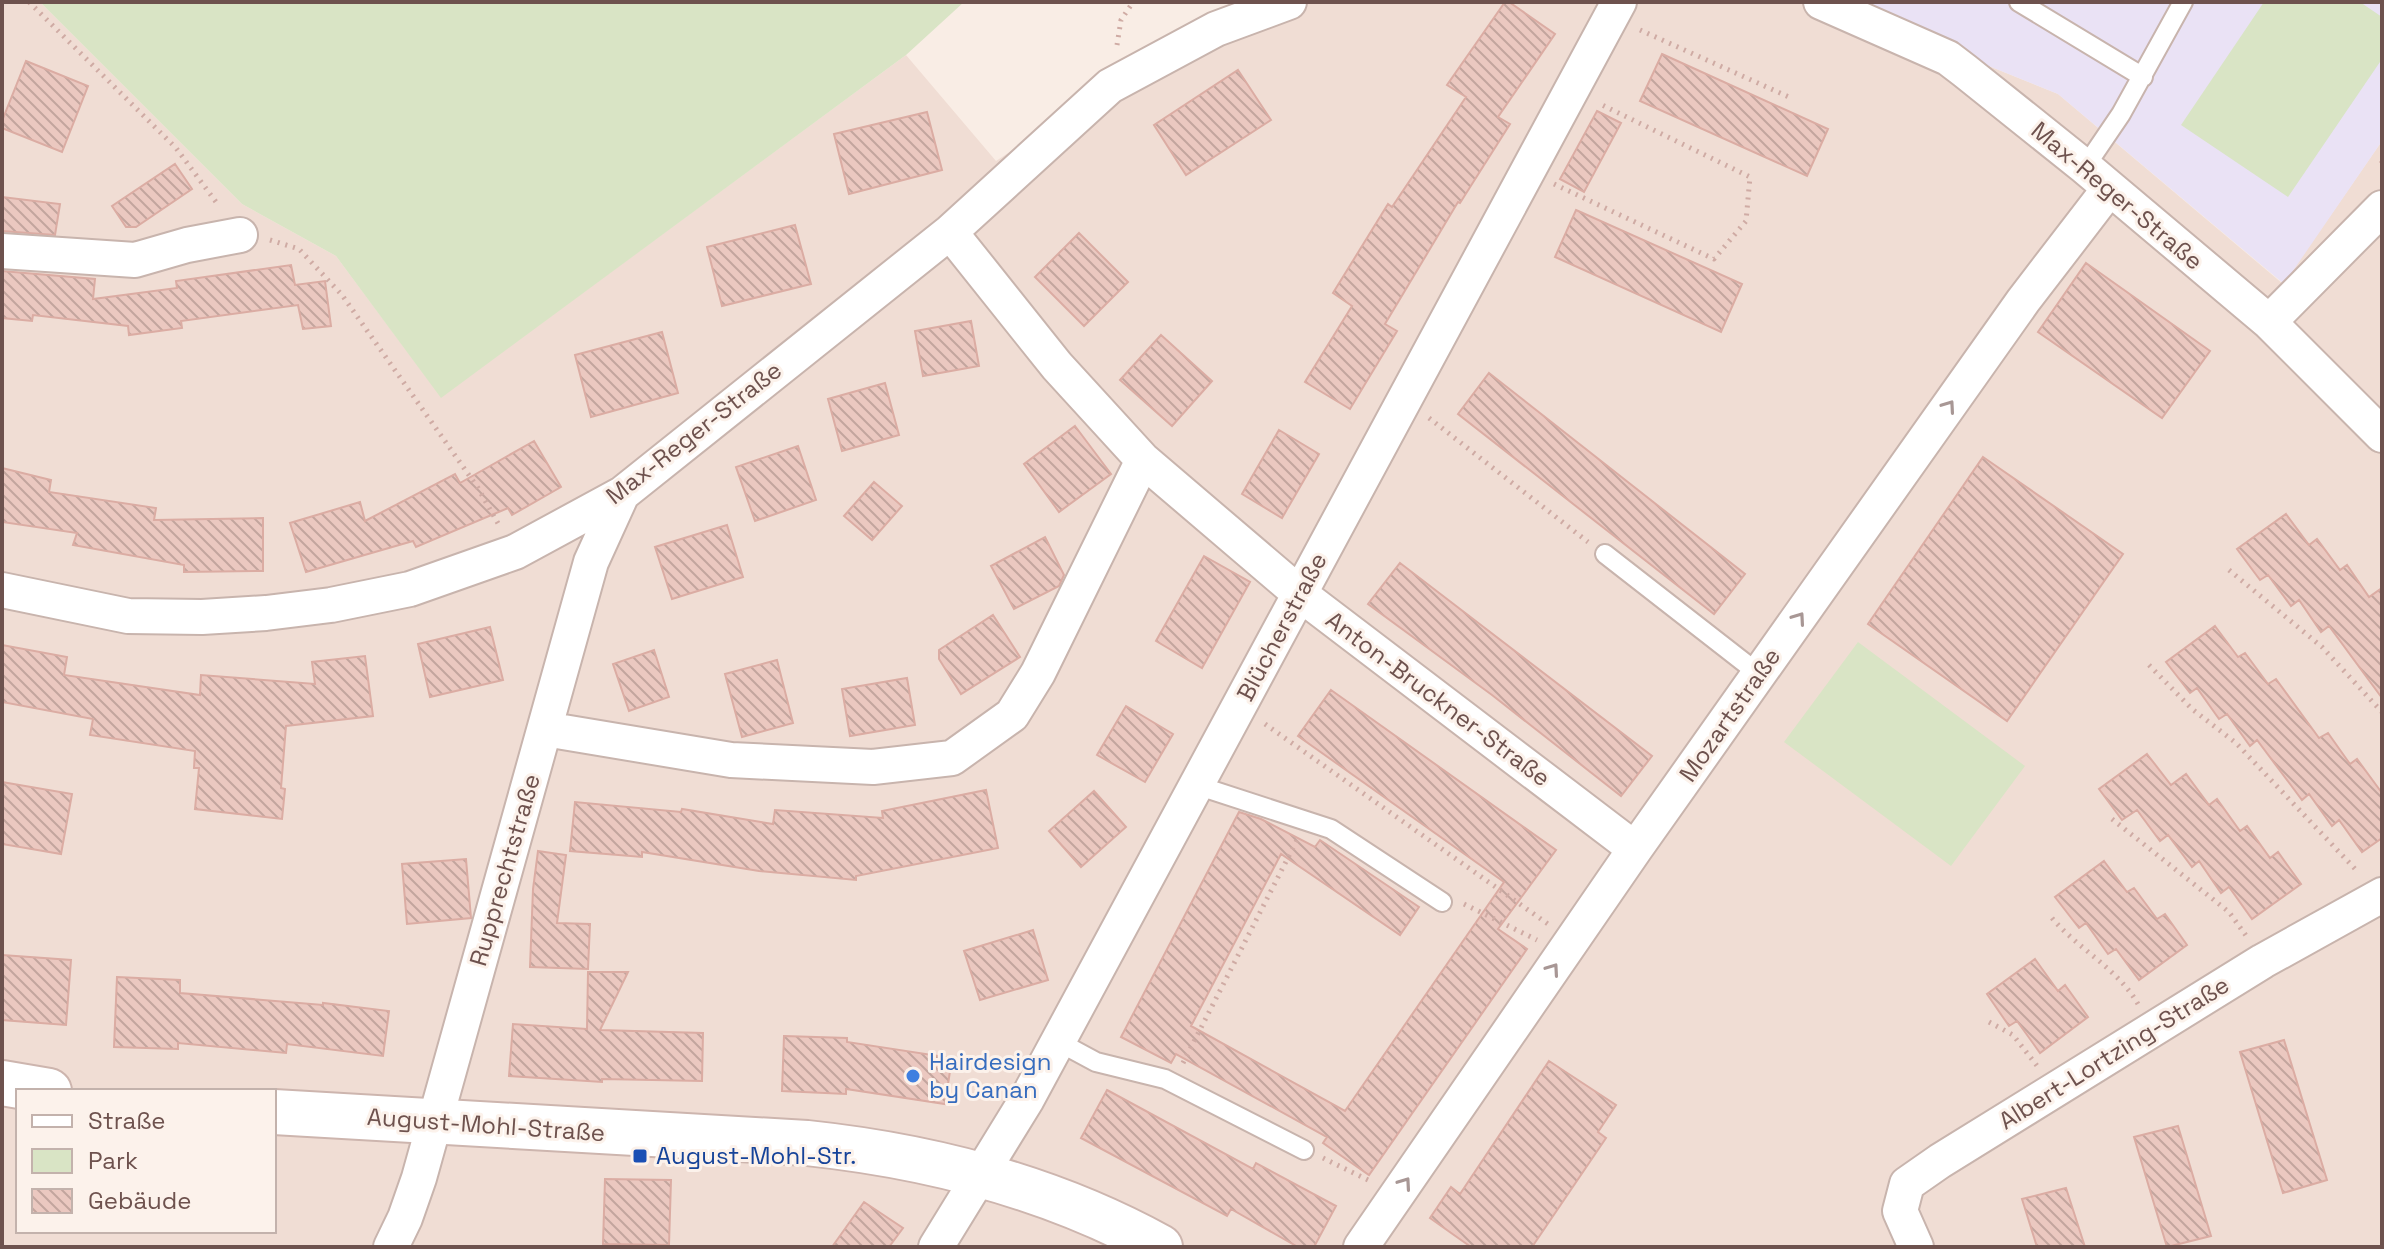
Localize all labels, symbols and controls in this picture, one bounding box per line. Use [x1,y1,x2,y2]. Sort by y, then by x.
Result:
street label: Max-Reger-Straße [2025,115,2210,276]
street label: Max-Reger-Straße [600,354,788,511]
one-way arrow [1939,401,1954,415]
street label: Blücherstraße [1229,547,1334,706]
street label: Anton-Bruckner-Straße [1320,604,1557,793]
one-way arrow [1789,613,1804,627]
street label: Mozartstraße [1672,642,1787,788]
street label: Rupprechtstraße [462,770,547,970]
one-way arrow [1543,963,1558,977]
street label: Albert-Lortzing-Straße [1993,969,2235,1136]
place label: Hairdesign by Canan [929,1046,1051,1105]
marker: Hairdesign by Canan [904,1067,922,1085]
legend [16,1089,276,1233]
street label: August-Mohl-Straße [366,1101,606,1148]
text: Straße [88,1105,165,1136]
place label: August-Mohl-Str. [656,1140,856,1171]
text: Park [88,1145,138,1176]
marker: August-Mohl-Str. [631,1147,649,1165]
one-way arrow [1395,1177,1410,1191]
text: Gebäude [88,1185,191,1216]

